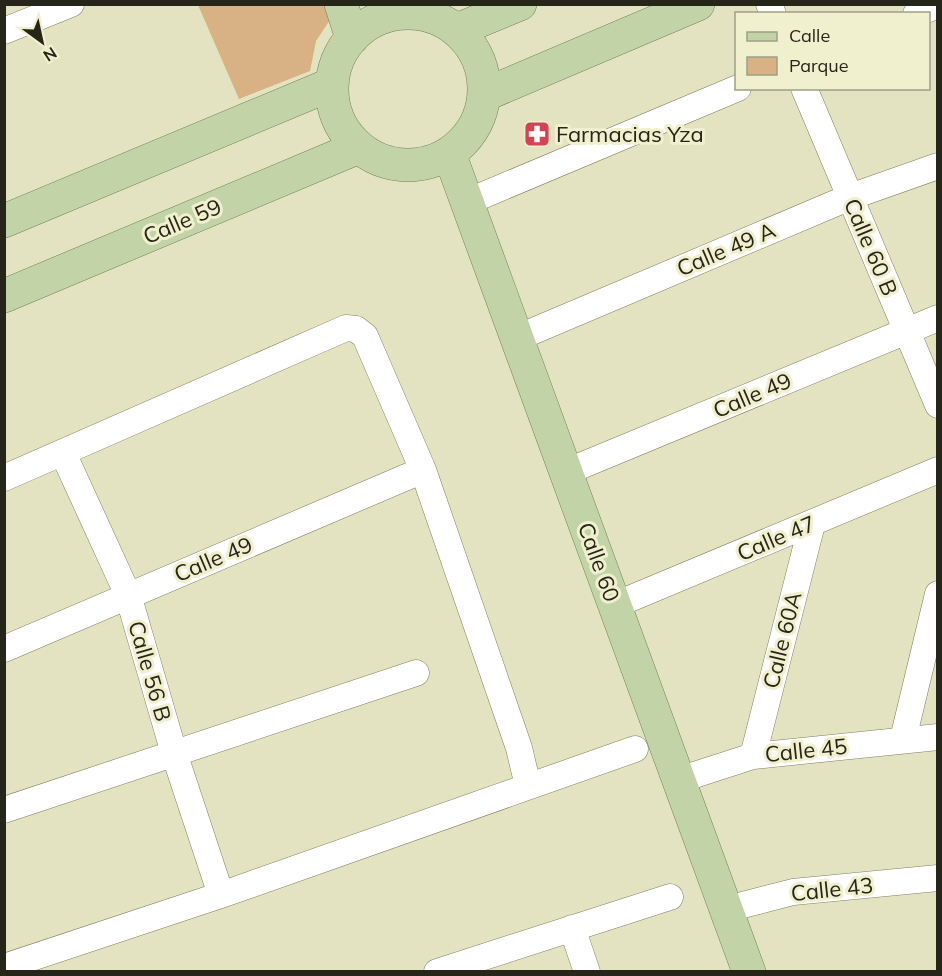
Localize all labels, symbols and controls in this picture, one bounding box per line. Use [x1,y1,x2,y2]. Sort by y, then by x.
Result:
north arrow [12,12,72,72]
legend [735,12,930,90]
text: Calle [789,24,830,47]
text: N [40,43,61,66]
text: Parque [789,54,848,77]
pharmacy icon: Farmacias Yza [522,119,552,149]
place label: Farmacias Yza [556,120,704,148]
street label: Calle 59 [139,192,225,250]
street label: Calle 60 B [838,194,904,300]
street label: Calle 49 A [672,216,780,282]
street label: Calle 49 [709,366,795,424]
street label: Calle 47 [733,509,819,567]
street label: Calle 60 [572,518,626,606]
street label: Calle 49 [170,530,256,588]
street label: Calle 60A [756,589,808,691]
street label: Calle 56 B [122,618,178,724]
street label: Calle 45 [764,732,848,768]
street label: Calle 43 [790,871,874,907]

